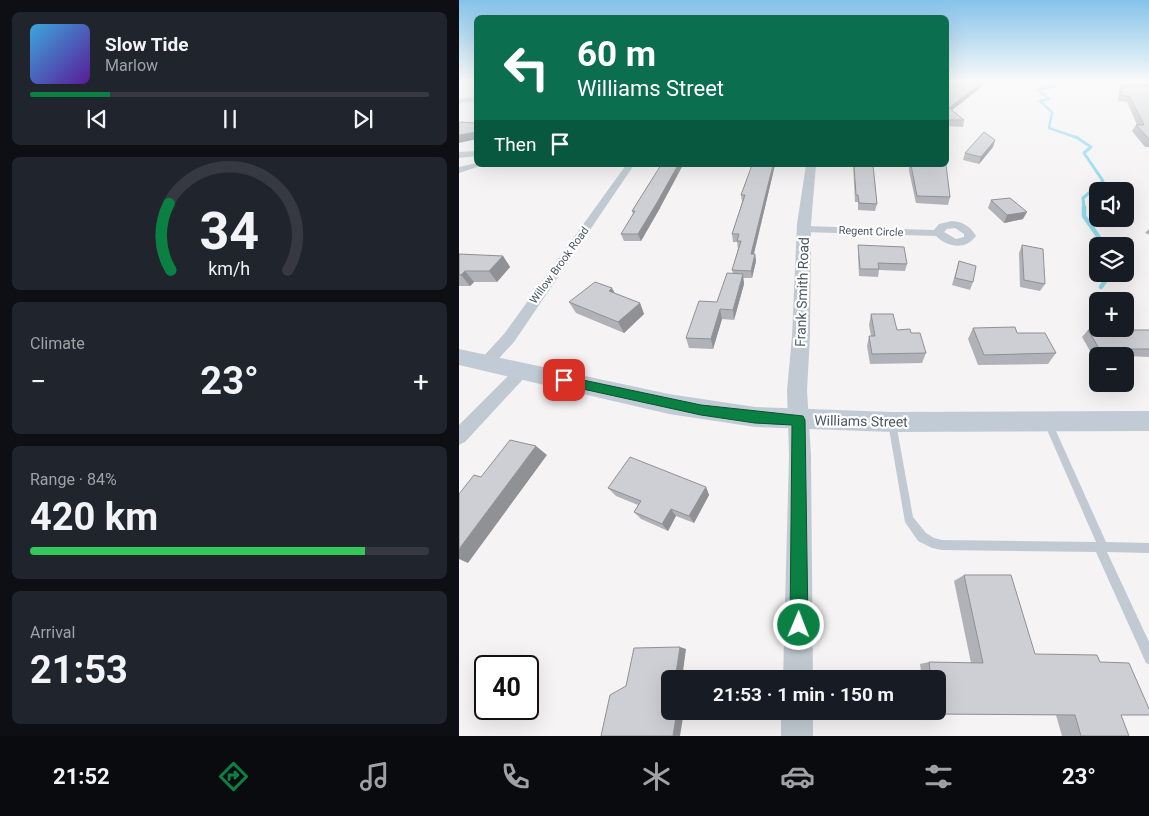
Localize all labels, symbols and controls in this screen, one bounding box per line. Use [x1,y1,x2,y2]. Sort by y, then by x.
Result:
text: Slow Tide [105,33,188,56]
text: 60 m [577,34,656,75]
icon: left [494,35,559,100]
text: Marlow [105,56,158,75]
text: Williams Street [577,76,724,101]
icon: previous [83,105,111,133]
icon: pause [216,105,244,133]
icon: next [349,105,377,133]
icon: arrive [546,130,574,158]
text: Then [494,133,536,156]
map controls [1089,182,1134,392]
button: sound [1089,182,1134,227]
text: 34 [200,201,259,262]
street label: Willow Brook Road [527,224,592,306]
street label: Regent Circle [838,224,904,239]
street label: Frank Smith Road [792,237,812,347]
button: layers [1089,237,1134,282]
text: km/h [209,258,250,279]
button: + [1089,292,1134,337]
text: Climate [30,334,85,353]
button: − [1089,347,1134,392]
text: 23° [200,359,259,403]
pin [543,359,585,401]
text: − [30,365,46,398]
text: + [413,365,429,398]
icon: arrive [550,366,578,394]
street label: Williams Street [814,412,908,430]
text: Range · 84% [30,470,117,489]
text: 420 km [30,495,158,539]
position arrow [772,598,824,650]
text: Arrival [30,623,75,642]
text: 21:53 [30,648,128,692]
speed limit sign: 40 [474,655,539,720]
text: 21:53 · 1 min · 150 m [713,683,894,706]
icon: directions [216,759,251,794]
icon: music [357,759,392,794]
icon: phone [498,759,533,794]
icon: climate [639,759,674,794]
icon: car [780,759,815,794]
icon: filters [921,759,956,794]
text: 21:52 [53,764,110,789]
text: 23° [1062,764,1096,789]

